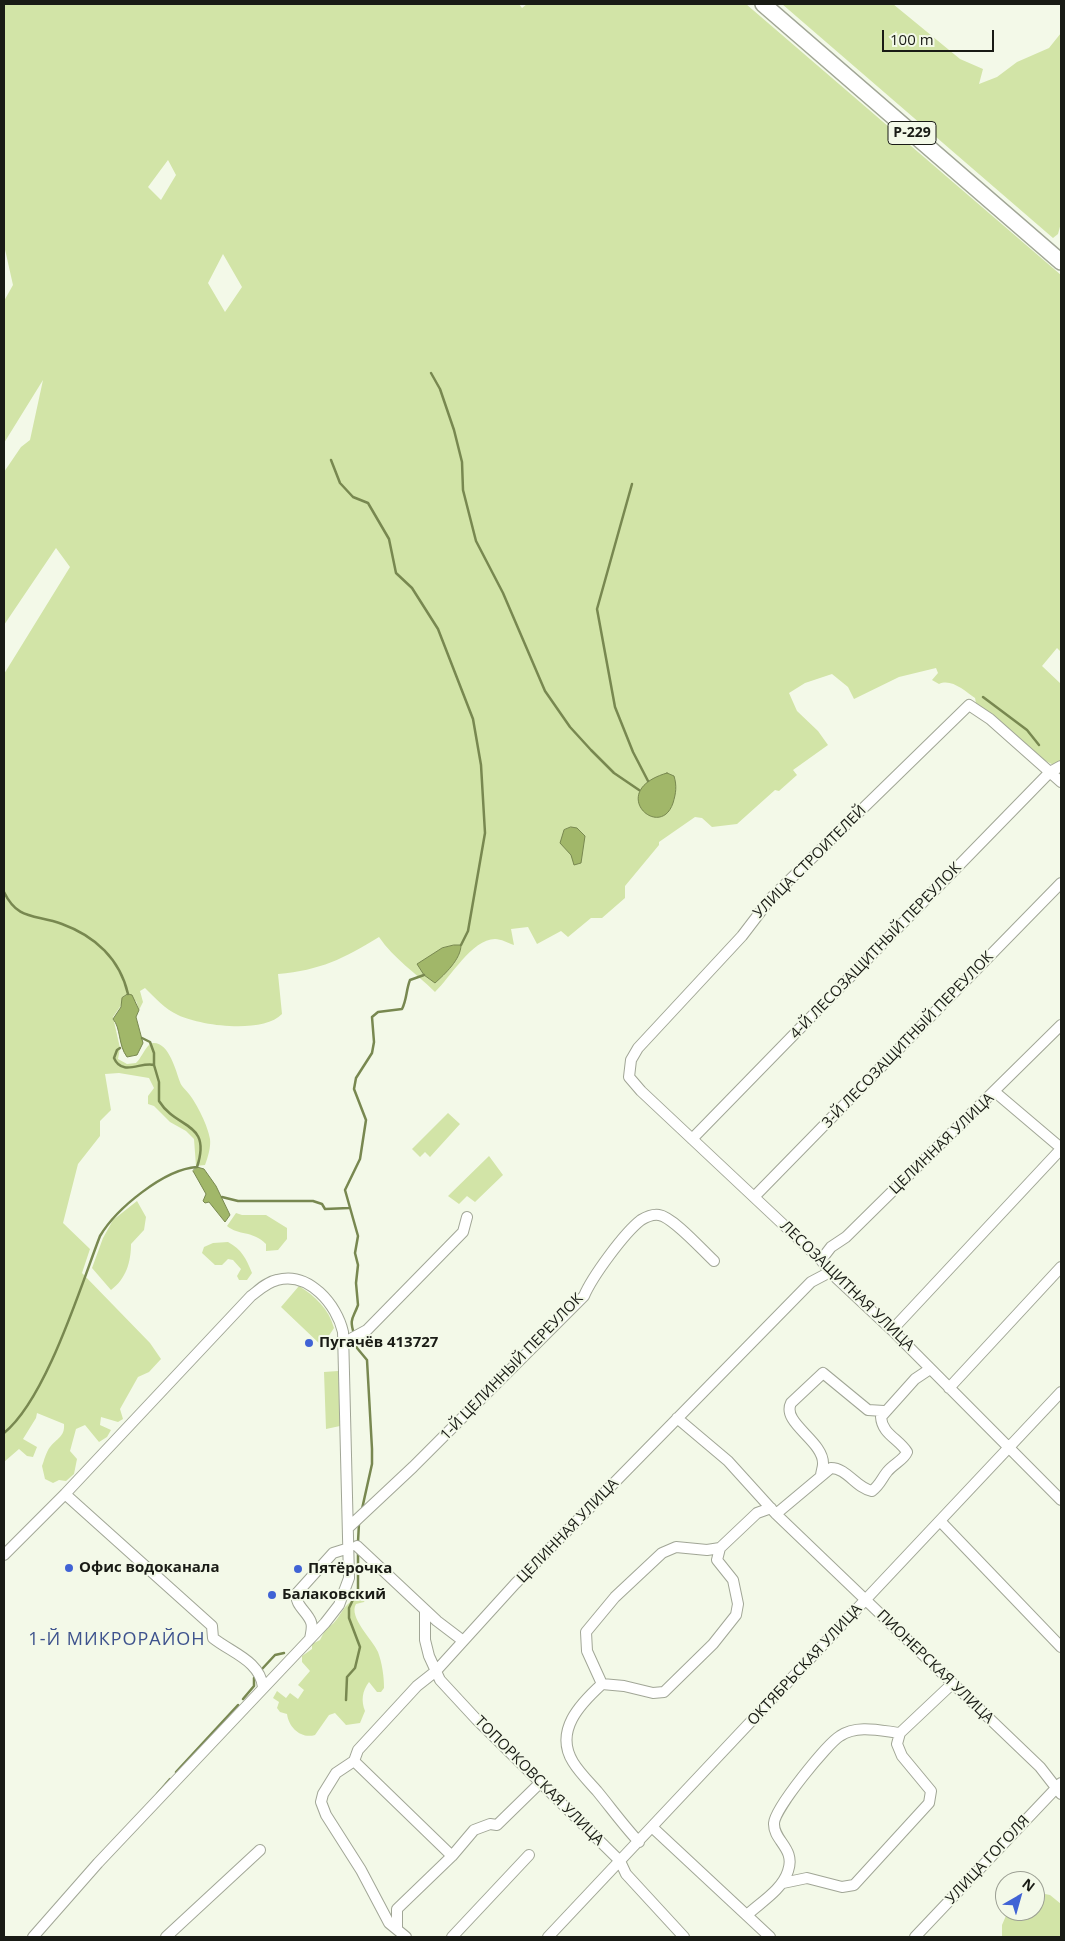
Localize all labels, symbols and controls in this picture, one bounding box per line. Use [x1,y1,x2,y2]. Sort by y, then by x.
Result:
scale bar [885,20,998,52]
text: 100 m [890,29,934,49]
road number: Р-229 [888,122,936,144]
street label: УЛИЦА СТРОИТЕЛЕЙ [750,802,870,922]
street label: 4-Й ЛЕСОЗАЩИТНЫЙ ПЕРЕУЛОК [787,859,965,1043]
street label: 3-Й ЛЕСОЗАЩИТНЫЙ ПЕРЕУЛОК [819,948,997,1132]
street label: ЦЕЛИННАЯ УЛИЦА [886,1090,998,1198]
street label: ЛЕСОЗАЩИТНАЯ УЛИЦА [776,1217,918,1355]
street label: 1-Й ЦЕЛИННЫЙ ПЕРЕУЛОК [437,1290,587,1444]
place label: Пугачёв 413727 [319,1334,438,1352]
marker: Пугачёв 413727 [303,1337,315,1349]
street label: ЦЕЛИННАЯ УЛИЦА [514,1475,622,1587]
place label: Офис водоканала [79,1559,220,1577]
place label: Пятёрочка [308,1560,392,1578]
marker: Офис водоканала [63,1562,75,1574]
marker: Пятёрочка [292,1563,304,1575]
place label: Балаковский [282,1586,386,1604]
marker: Балаковский [266,1589,278,1601]
street label: ОКТЯБРЬСКАЯ УЛИЦА [744,1601,866,1729]
street label: ПИОНЕРСКАЯ УЛИЦА [873,1606,997,1728]
district label: 1-Й МИКРОРАЙОН [27,1629,207,1651]
street label: ТОПОРКОВСКАЯ УЛИЦА [471,1713,607,1849]
street label: УЛИЦА ГОГОЛЯ [942,1812,1034,1908]
north arrow [995,1871,1045,1921]
text: N [1019,1874,1039,1896]

